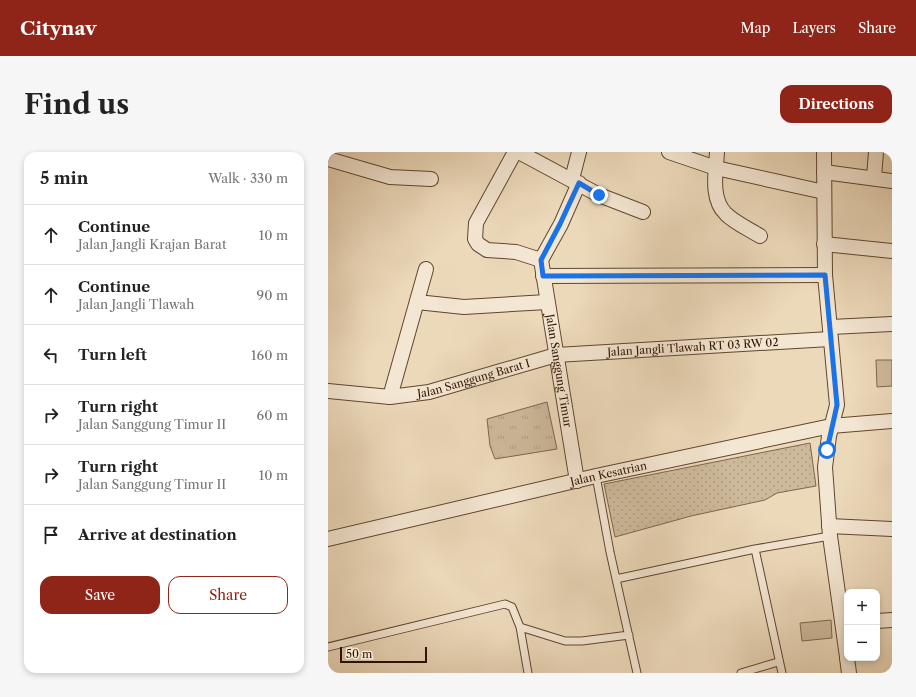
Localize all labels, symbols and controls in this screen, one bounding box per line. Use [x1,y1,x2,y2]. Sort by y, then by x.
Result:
text: Citynav [20,17,97,40]
text: Map [740,19,770,37]
text: Layers [792,19,836,37]
text: Share [858,19,896,37]
button: Directions [780,85,892,123]
text: Find us [24,87,129,121]
text: 5 min [40,168,88,188]
text: Walk · 330 m [208,170,288,186]
route end [590,186,608,204]
text: Continue [78,217,150,236]
icon: ahead [40,224,62,246]
text: 10 m [259,227,288,243]
text: Jalan Jangli Krajan Barat [78,236,227,252]
text: Continue [78,277,150,296]
icon: ahead [40,284,62,306]
text: 90 m [257,287,288,303]
text: Jalan Jangli Tlawah [78,296,194,312]
street label: Jalan Sanggung Timur [543,311,575,429]
street label: Jalan Jangli Tlawah RT 03 RW 02 [605,335,779,359]
icon: left [40,344,62,366]
text: Turn left [78,345,147,364]
text: 160 m [251,347,288,363]
street label: Jalan Sanggung Barat I [414,356,531,401]
text: Turn right [78,397,158,416]
icon: right [40,404,62,426]
text: 60 m [257,407,288,423]
text: Jalan Sanggung Timur II [78,416,226,432]
route start [818,441,836,459]
text: Turn right [78,457,158,476]
street label: Jalan Kesatrian [567,458,648,489]
icon: right [40,464,62,486]
text: 10 m [259,467,288,483]
text: Jalan Sanggung Timur II [78,476,226,492]
icon: arrive [40,524,62,546]
text: Arrive at destination [78,525,237,544]
button: Save [40,576,160,614]
button: Share [168,576,288,614]
map controls [844,589,880,661]
button: + [844,589,880,625]
button: − [844,625,880,661]
scale bar [340,645,427,664]
text: 50 m [346,647,372,661]

